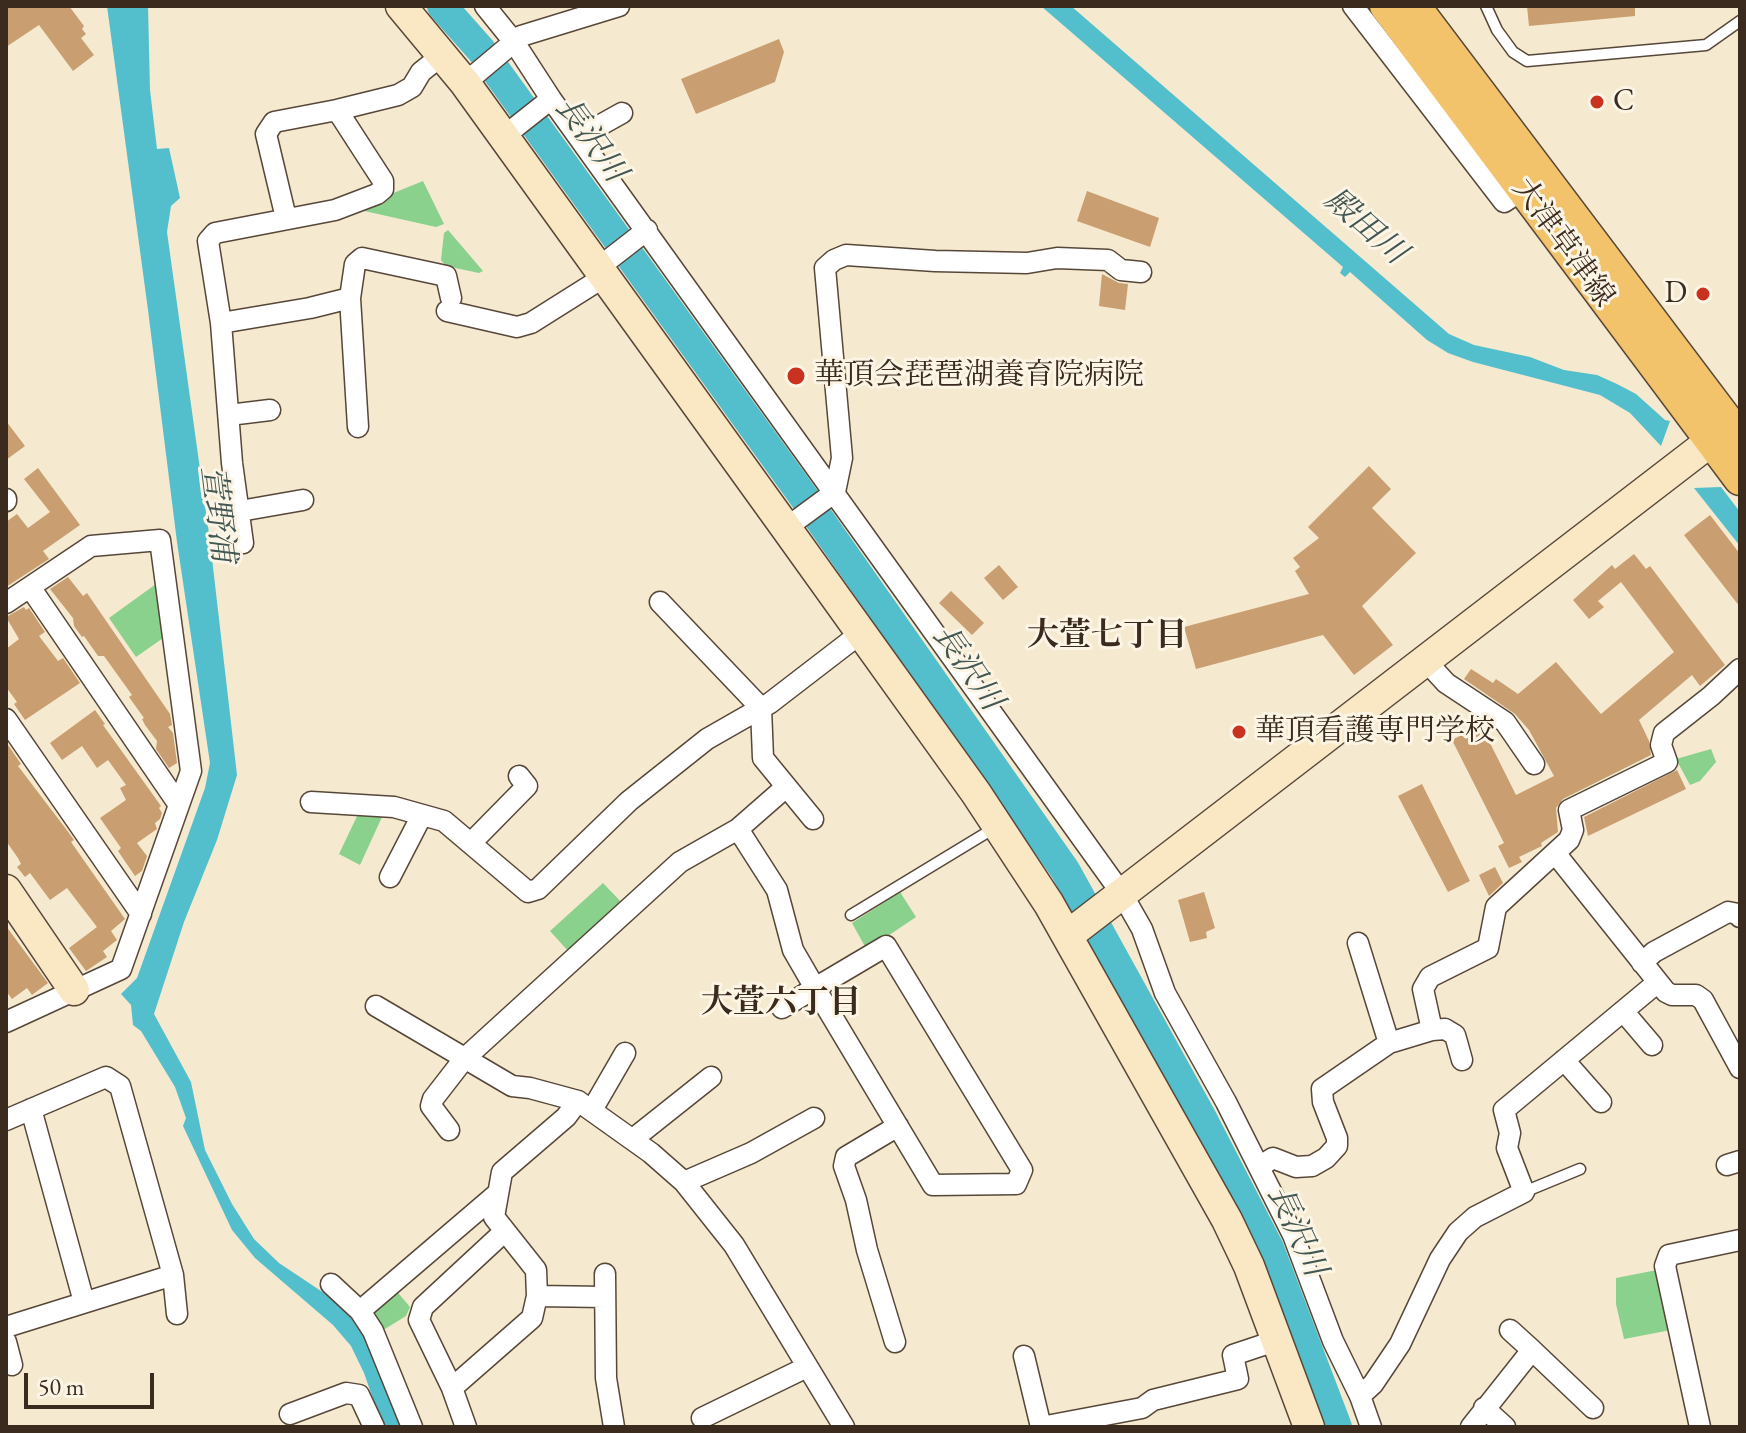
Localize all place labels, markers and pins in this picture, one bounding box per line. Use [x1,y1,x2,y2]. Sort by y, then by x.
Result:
place label: C [1613,84,1634,120]
marker: C [1588,93,1606,111]
place label: D [1664,276,1687,312]
marker: D [1694,285,1712,303]
place label: 華頂会琵琶湖養育院病院 [814,358,1144,394]
marker: 華頂会琵琶湖養育院病院 [785,365,807,387]
place label: 華頂看護専門学校 [1255,714,1495,750]
marker: 華頂看護専門学校 [1230,723,1248,741]

